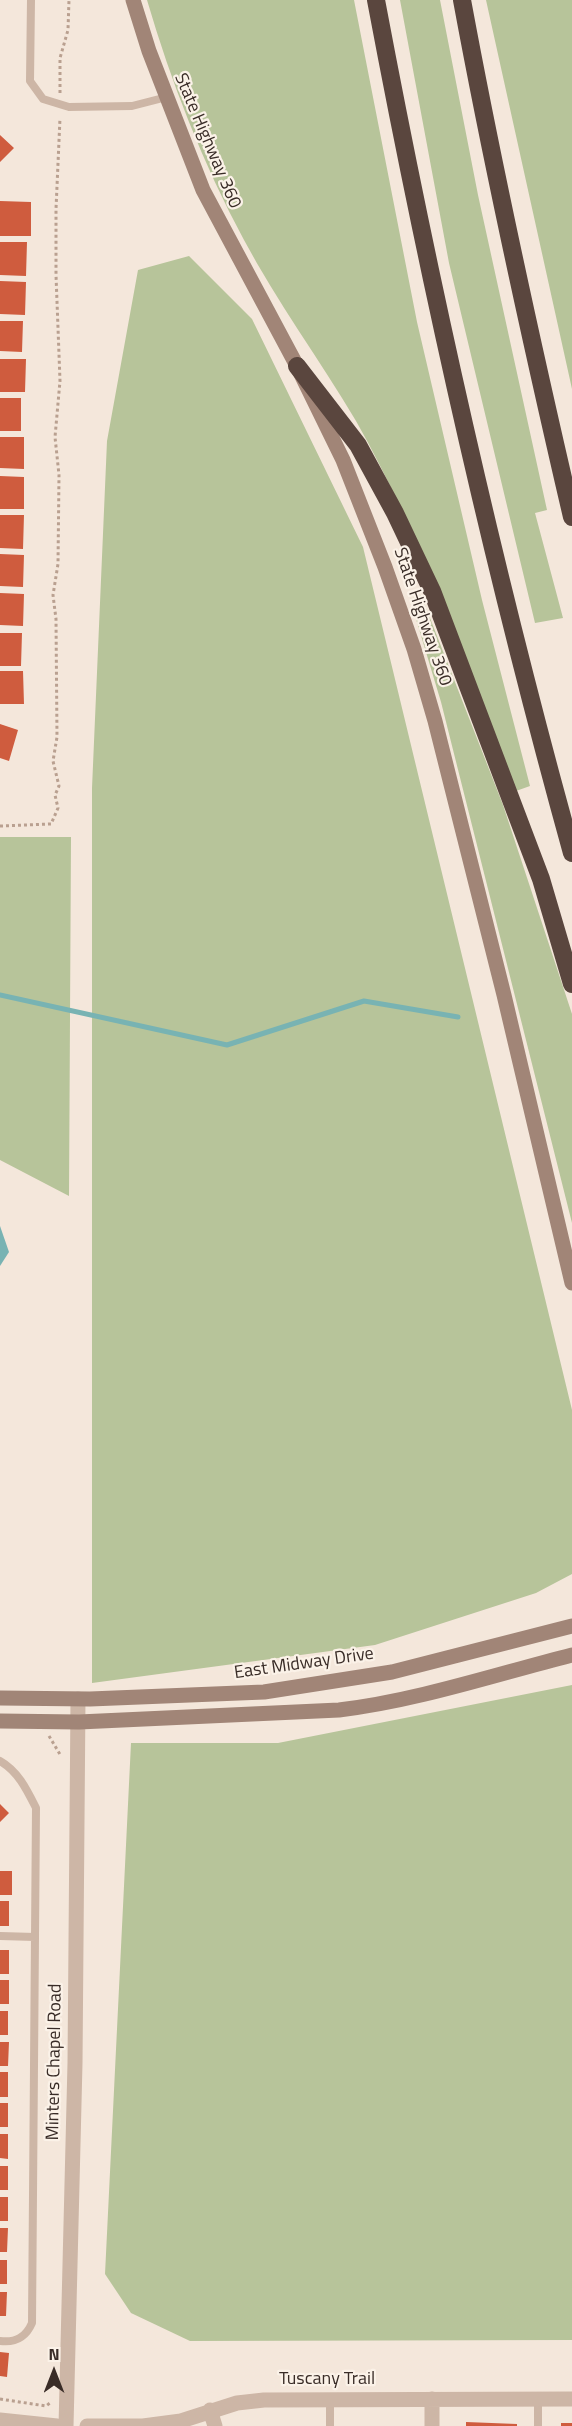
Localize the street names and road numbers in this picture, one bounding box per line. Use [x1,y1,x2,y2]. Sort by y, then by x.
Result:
street label: State Highway 360 [169,70,245,212]
street label: State Highway 360 [388,545,456,689]
street label: East Midway Drive [233,1644,375,1684]
street label: Minters Chapel Road [43,1983,67,2141]
street label: Tuscany Trail [279,2369,375,2391]

